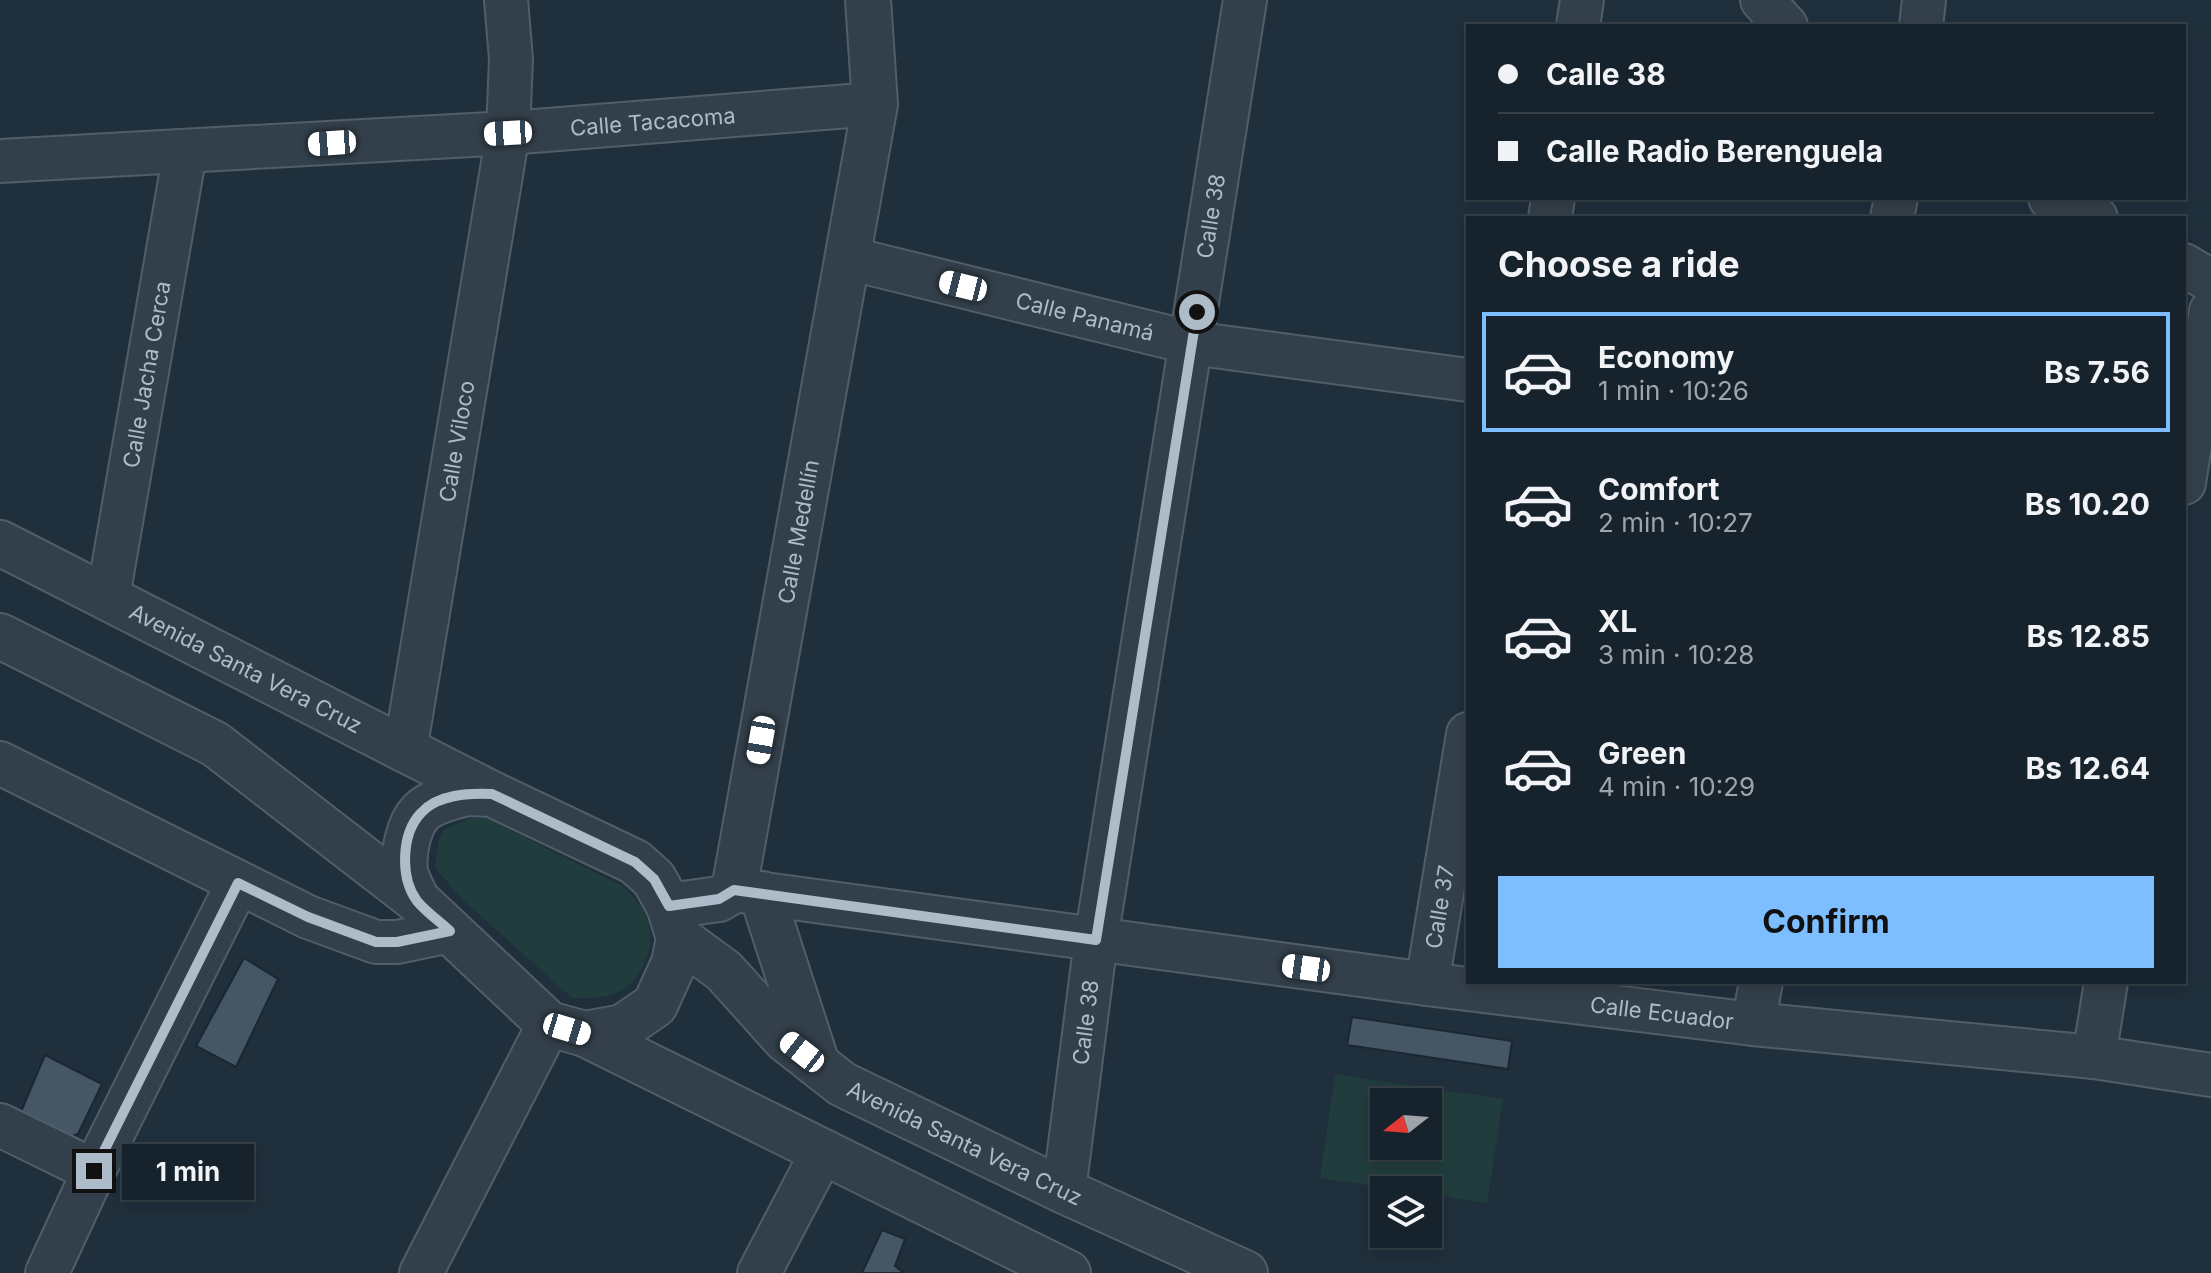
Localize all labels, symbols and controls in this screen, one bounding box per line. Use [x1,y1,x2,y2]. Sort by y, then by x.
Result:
text: Calle 38 [1546,56,1666,92]
street label: Calle Tacacoma [569,102,736,141]
car [483,120,533,146]
car [307,129,357,157]
text: Calle Radio Berenguela [1546,133,1883,169]
street label: Calle 38 [1191,172,1230,260]
text: Choose a ride [1498,242,1740,286]
car [937,269,989,303]
street label: Calle Jacha Cerca [118,279,175,470]
street label: Calle Panamá [1013,287,1157,346]
route start [1179,294,1215,330]
icon: car [1502,336,1574,408]
text: Economy [1598,339,1734,375]
text: Bs 7.56 [2044,354,2150,390]
text: 1 min · 10:26 [1598,375,1749,406]
street label: Calle Viloco [434,379,480,504]
street label: Calle Medellín [773,457,824,606]
icon: car [1502,468,1574,540]
text: Comfort [1598,471,1719,507]
text: Bs 10.20 [2025,486,2150,522]
text: 2 min · 10:27 [1598,507,1753,538]
street label: Avenida Santa Vera Cruz [125,598,366,739]
icon: car [1502,600,1574,672]
text: XL [1598,603,1637,639]
text: Bs 12.85 [2027,618,2150,654]
text: 3 min · 10:28 [1598,639,1754,670]
car [745,714,777,766]
icon: car [1502,732,1574,804]
text: Green [1598,735,1686,771]
text: Bs 12.64 [2026,750,2150,786]
text: 4 min · 10:29 [1598,771,1755,802]
street label: Calle 37 [1420,863,1459,951]
button: Confirm [1498,876,2154,968]
car [1281,953,1331,983]
street label: Calle 38 [1067,978,1104,1066]
street label: Calle Ecuador [1589,991,1735,1035]
car [541,1011,593,1047]
car [776,1028,828,1076]
street label: Avenida Santa Vera Cruz [843,1076,1086,1210]
north arrow [1370,1088,1442,1160]
map controls [1370,1088,1442,1248]
callout: 1 min [122,1143,254,1199]
route end [76,1153,112,1189]
text: 1 min [156,1156,220,1187]
button: layers [1370,1176,1442,1248]

